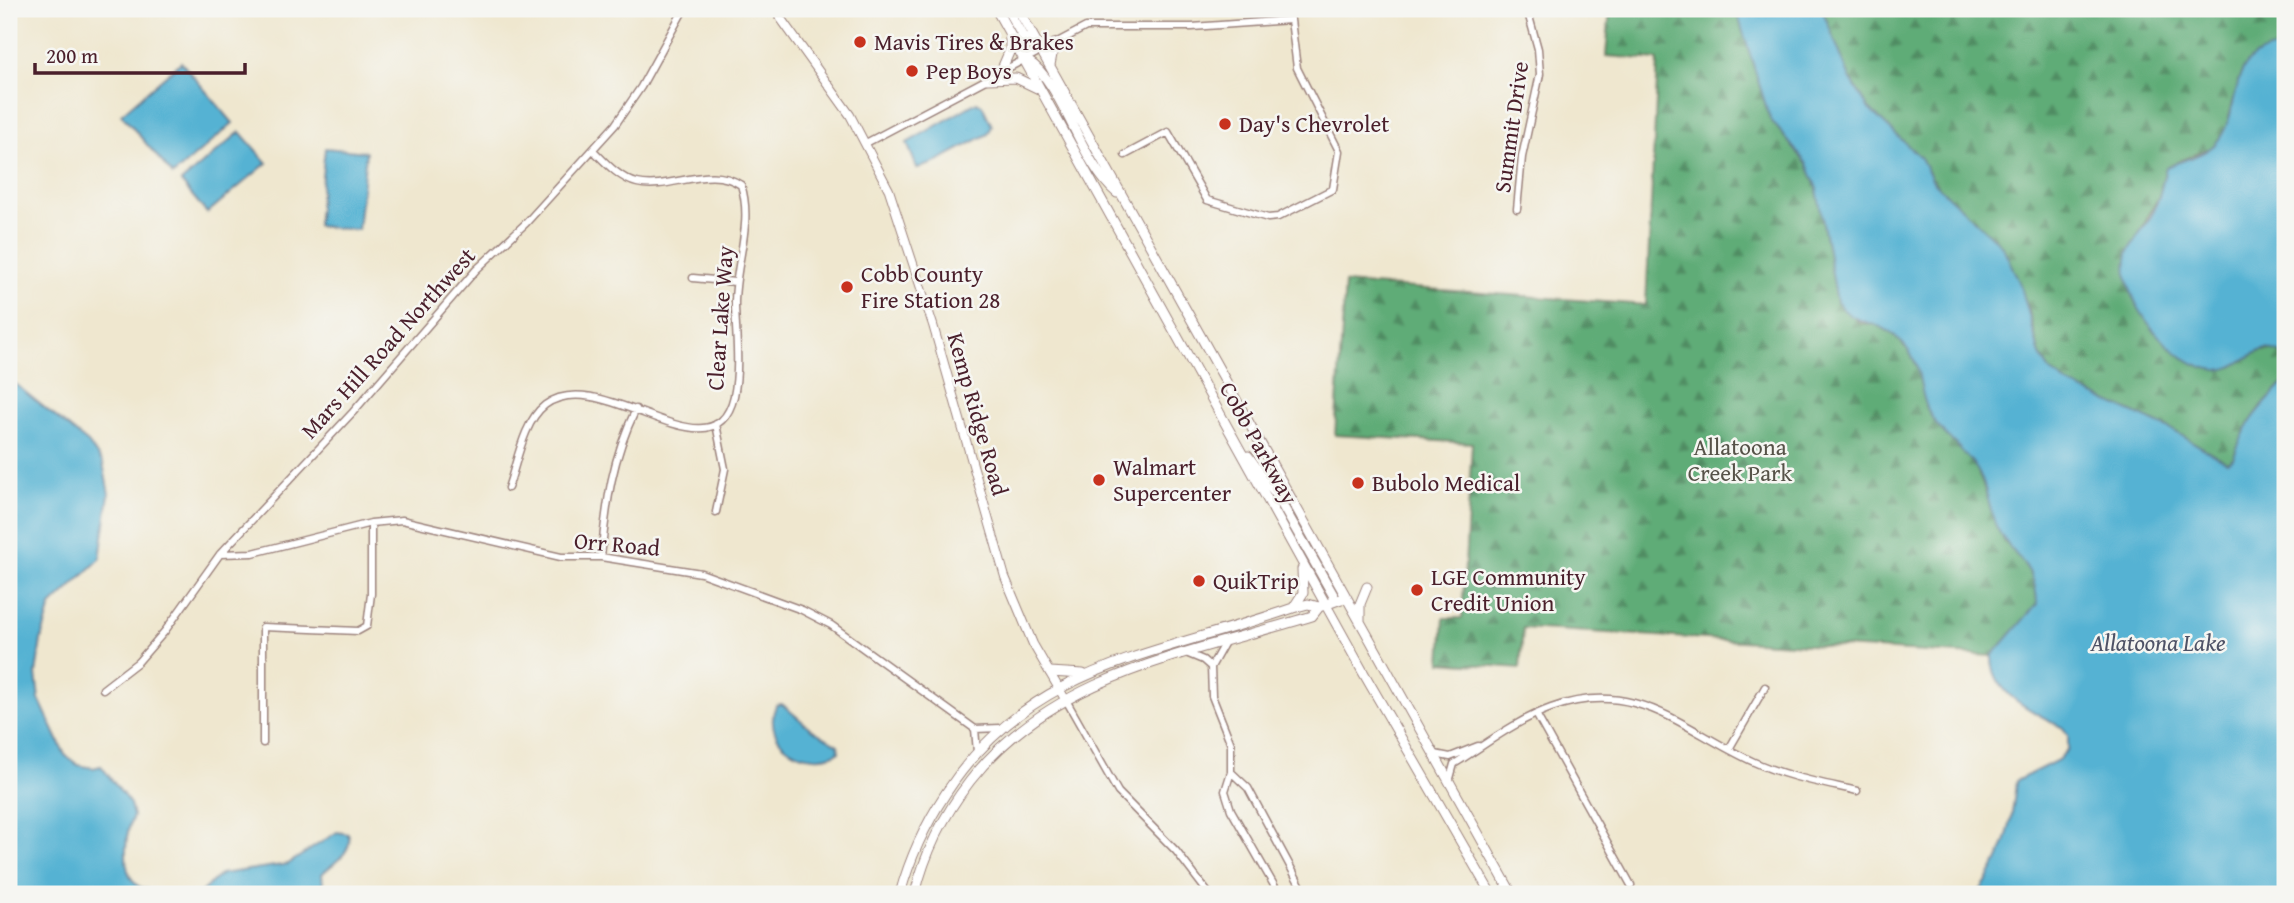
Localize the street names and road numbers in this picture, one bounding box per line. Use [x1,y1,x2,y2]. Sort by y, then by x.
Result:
street label: Summit Drive [1485,59,1536,195]
street label: Mars Hill Road Northwest [293,240,483,446]
street label: Clear Lake Way [698,244,741,392]
street label: Kemp Ridge Road [939,329,1018,500]
street label: Cobb Parkway [1212,375,1307,511]
street label: Orr Road [573,523,662,564]

